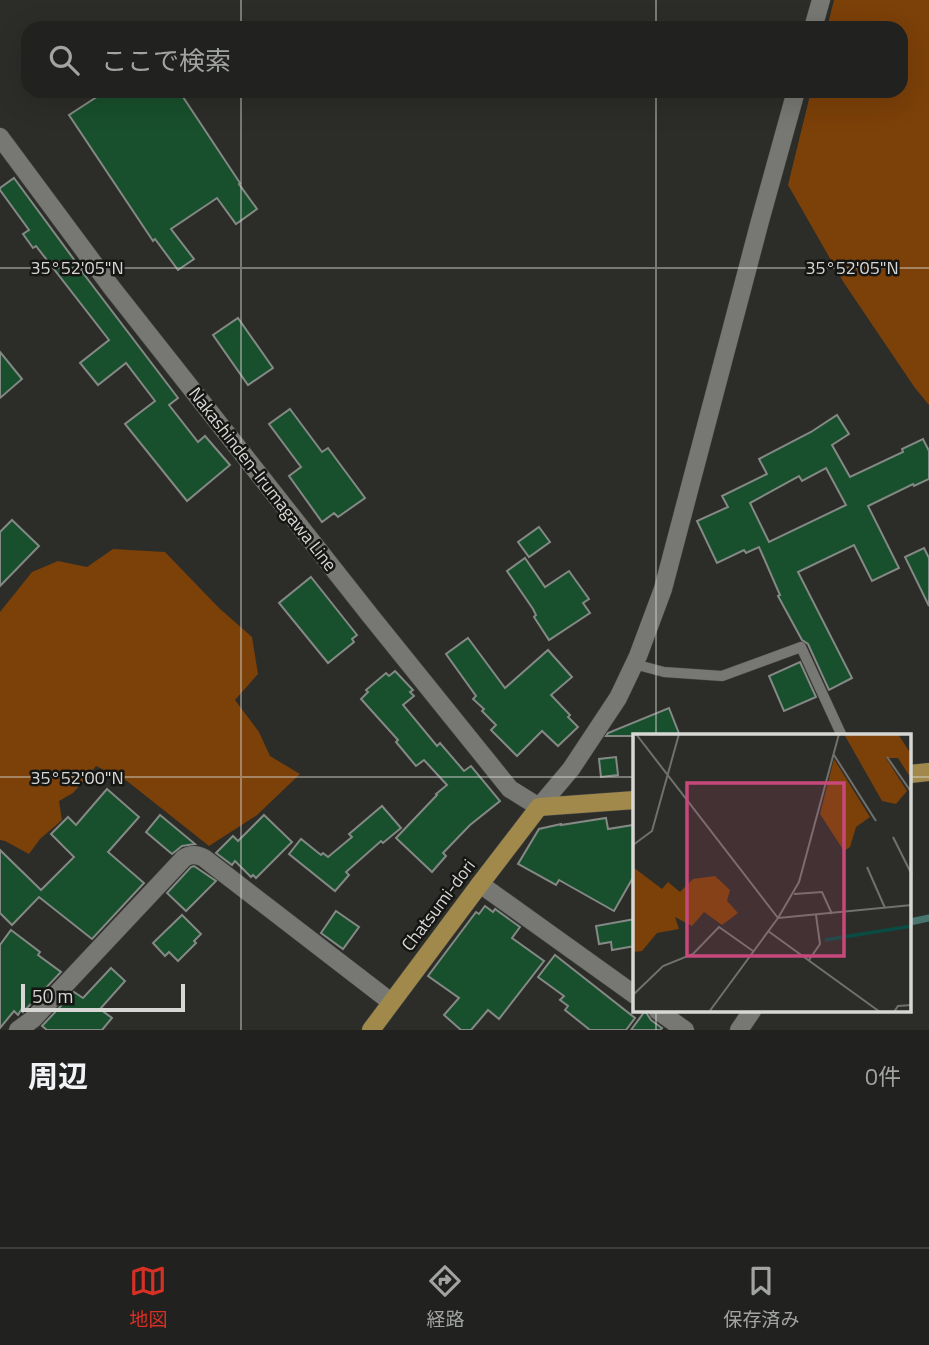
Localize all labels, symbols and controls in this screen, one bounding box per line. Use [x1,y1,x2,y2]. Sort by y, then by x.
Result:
search box [21,21,908,98]
icon: search [45,41,83,79]
text: ここで検索 [101,41,231,80]
text: 35°52'05"N [30,254,124,281]
text: 35°52'05"N [805,254,899,281]
street label: Nakashinden-Irumagawa Line [182,381,344,577]
inset map [633,734,912,1012]
text: 35°52'00"N [30,764,124,791]
street label: Chatsumi-dori [394,853,482,957]
scale bar [21,981,186,1013]
text: 50 m [32,981,73,1010]
text: 周辺 [28,1053,88,1099]
text: 0件 [865,1059,901,1094]
tab: 地図 [129,1262,168,1333]
tab: 経路 [426,1262,465,1333]
tab: 保存済み [723,1262,800,1333]

